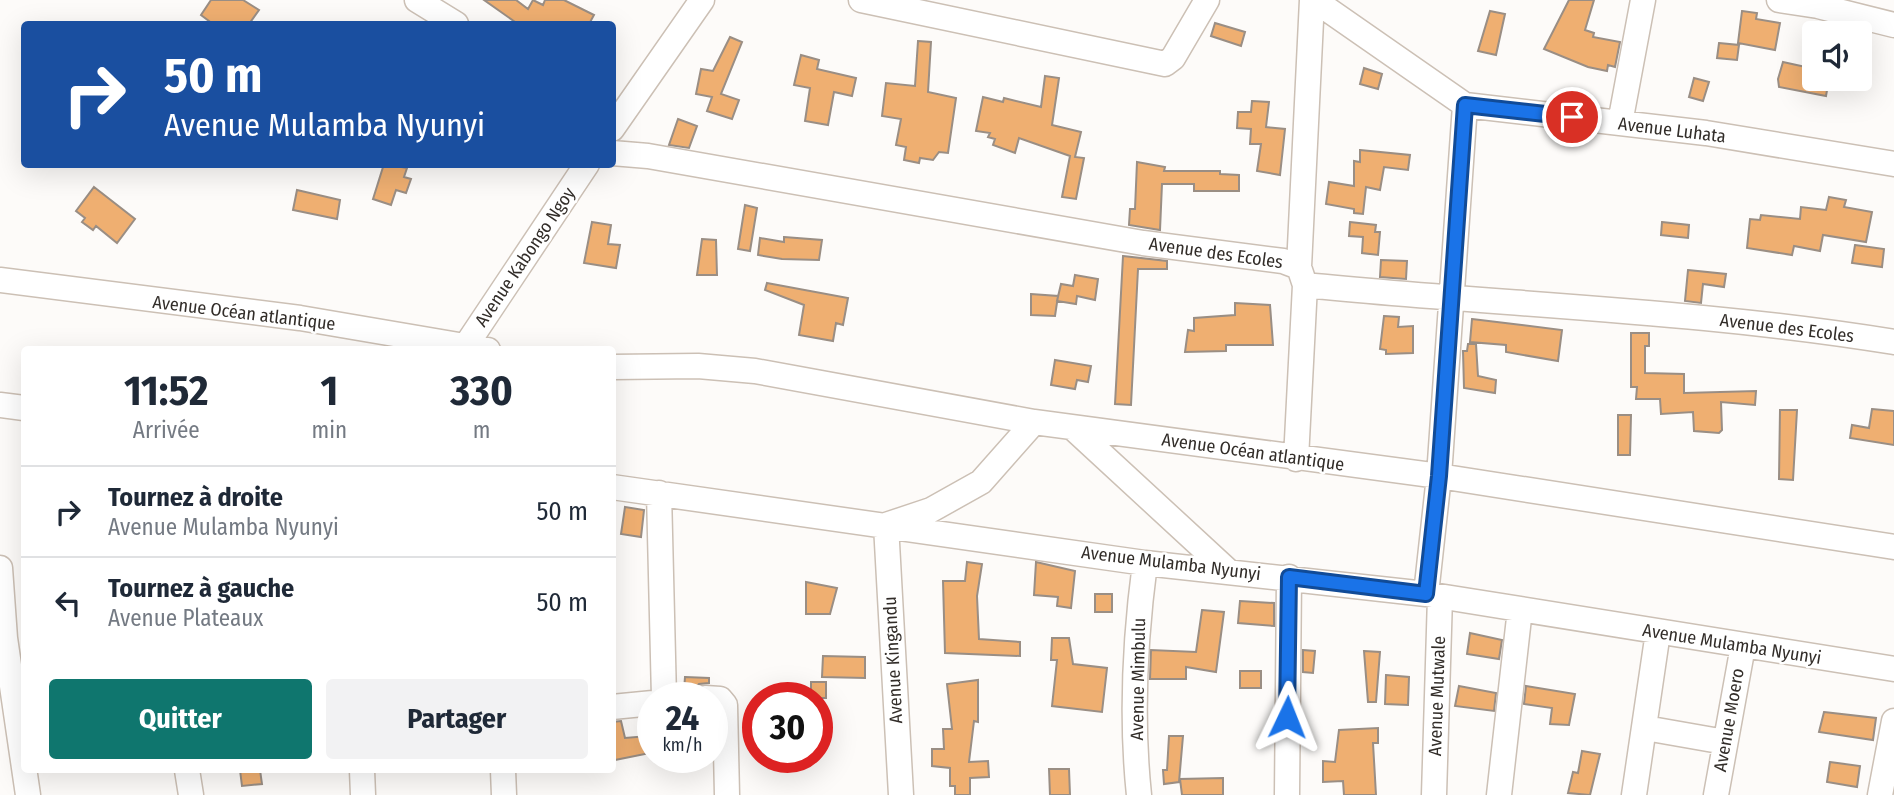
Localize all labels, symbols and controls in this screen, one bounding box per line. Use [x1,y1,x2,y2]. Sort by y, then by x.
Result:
map controls [1802,21,1872,91]
button: sound [1802,21,1872,91]
text: 50 m [164,46,262,105]
icon: right [49,49,140,140]
pin [1542,87,1602,147]
icon: arrive [1553,98,1591,136]
text: Avenue Mulamba Nyunyi [164,106,485,144]
street label: Avenue Luhata [1617,112,1727,148]
street label: Avenue Kabongo Ngoy [470,183,580,331]
street label: Avenue des Ecoles [1148,233,1285,273]
street label: Avenue Océan atlantique [151,291,337,335]
street label: Avenue des Ecoles [1719,309,1856,347]
text: 11:52 [124,366,208,416]
text: 1 [320,366,338,416]
text: 330 [450,366,513,416]
text: Arrivée [133,416,200,444]
text: min [311,416,347,444]
text: m [473,416,490,444]
street label: Avenue Océan atlantique [1160,428,1346,476]
text: Tournez à droite [108,482,283,513]
icon: right [49,493,87,531]
text: 50 m [536,496,588,527]
text: Avenue Mulamba Nyunyi [108,513,339,541]
street label: Avenue Mulamba Nyunyi [1080,541,1262,585]
text: Tournez à gauche [108,573,294,604]
icon: left [49,584,87,622]
text: 50 m [536,587,588,618]
street label: Avenue Kingandu [879,596,907,724]
text: Avenue Plateaux [108,604,263,632]
street label: Avenue Mimbulu [1126,617,1150,741]
street label: Avenue Mulamba Nyunyi [1641,619,1823,669]
street label: Avenue Mutwale [1424,635,1450,756]
street label: Avenue Moero [1709,667,1749,773]
button: Quitter [49,679,312,759]
button: Partager [326,679,588,759]
position arrow [1250,680,1324,754]
speed limit sign: 30 [742,682,833,773]
text: 24 [666,697,699,739]
text: km/h [662,734,703,756]

